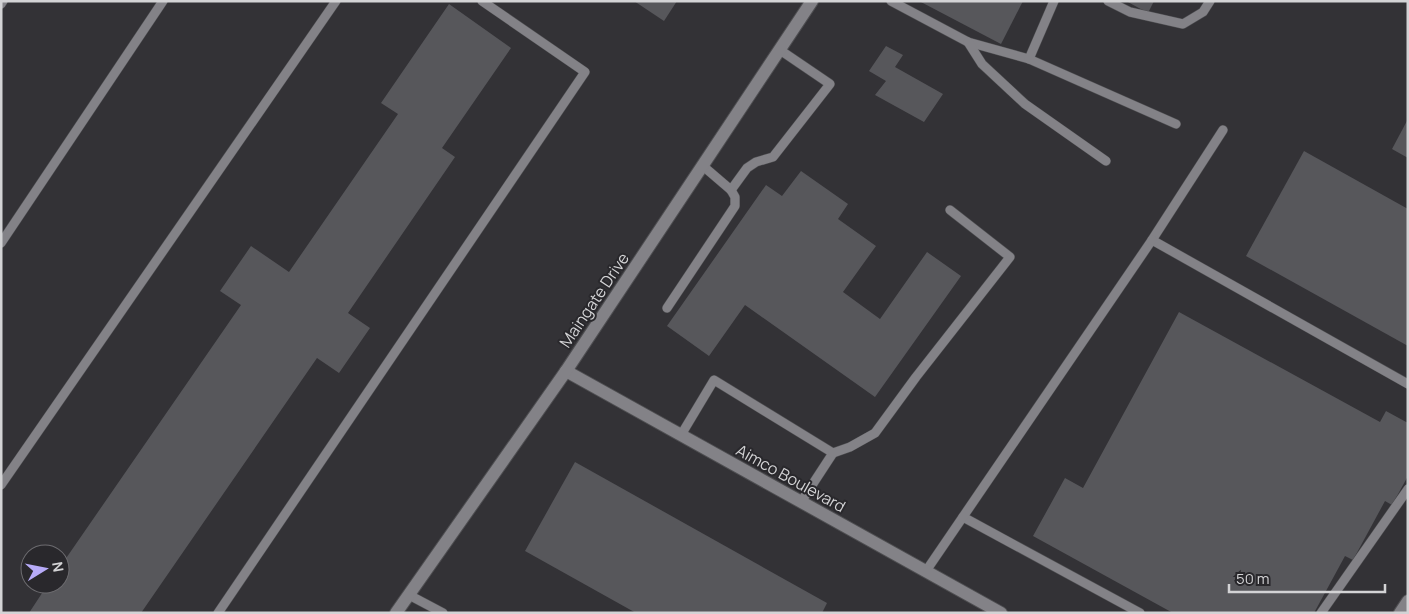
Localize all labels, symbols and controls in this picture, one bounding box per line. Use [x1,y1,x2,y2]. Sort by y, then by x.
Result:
street label: Maingate Drive [554,248,634,352]
street label: Aimco Boulevard [732,439,850,517]
north arrow [20,544,70,594]
text: N [48,560,69,573]
scale bar [1229,562,1385,594]
text: 50 m [1236,568,1270,589]

